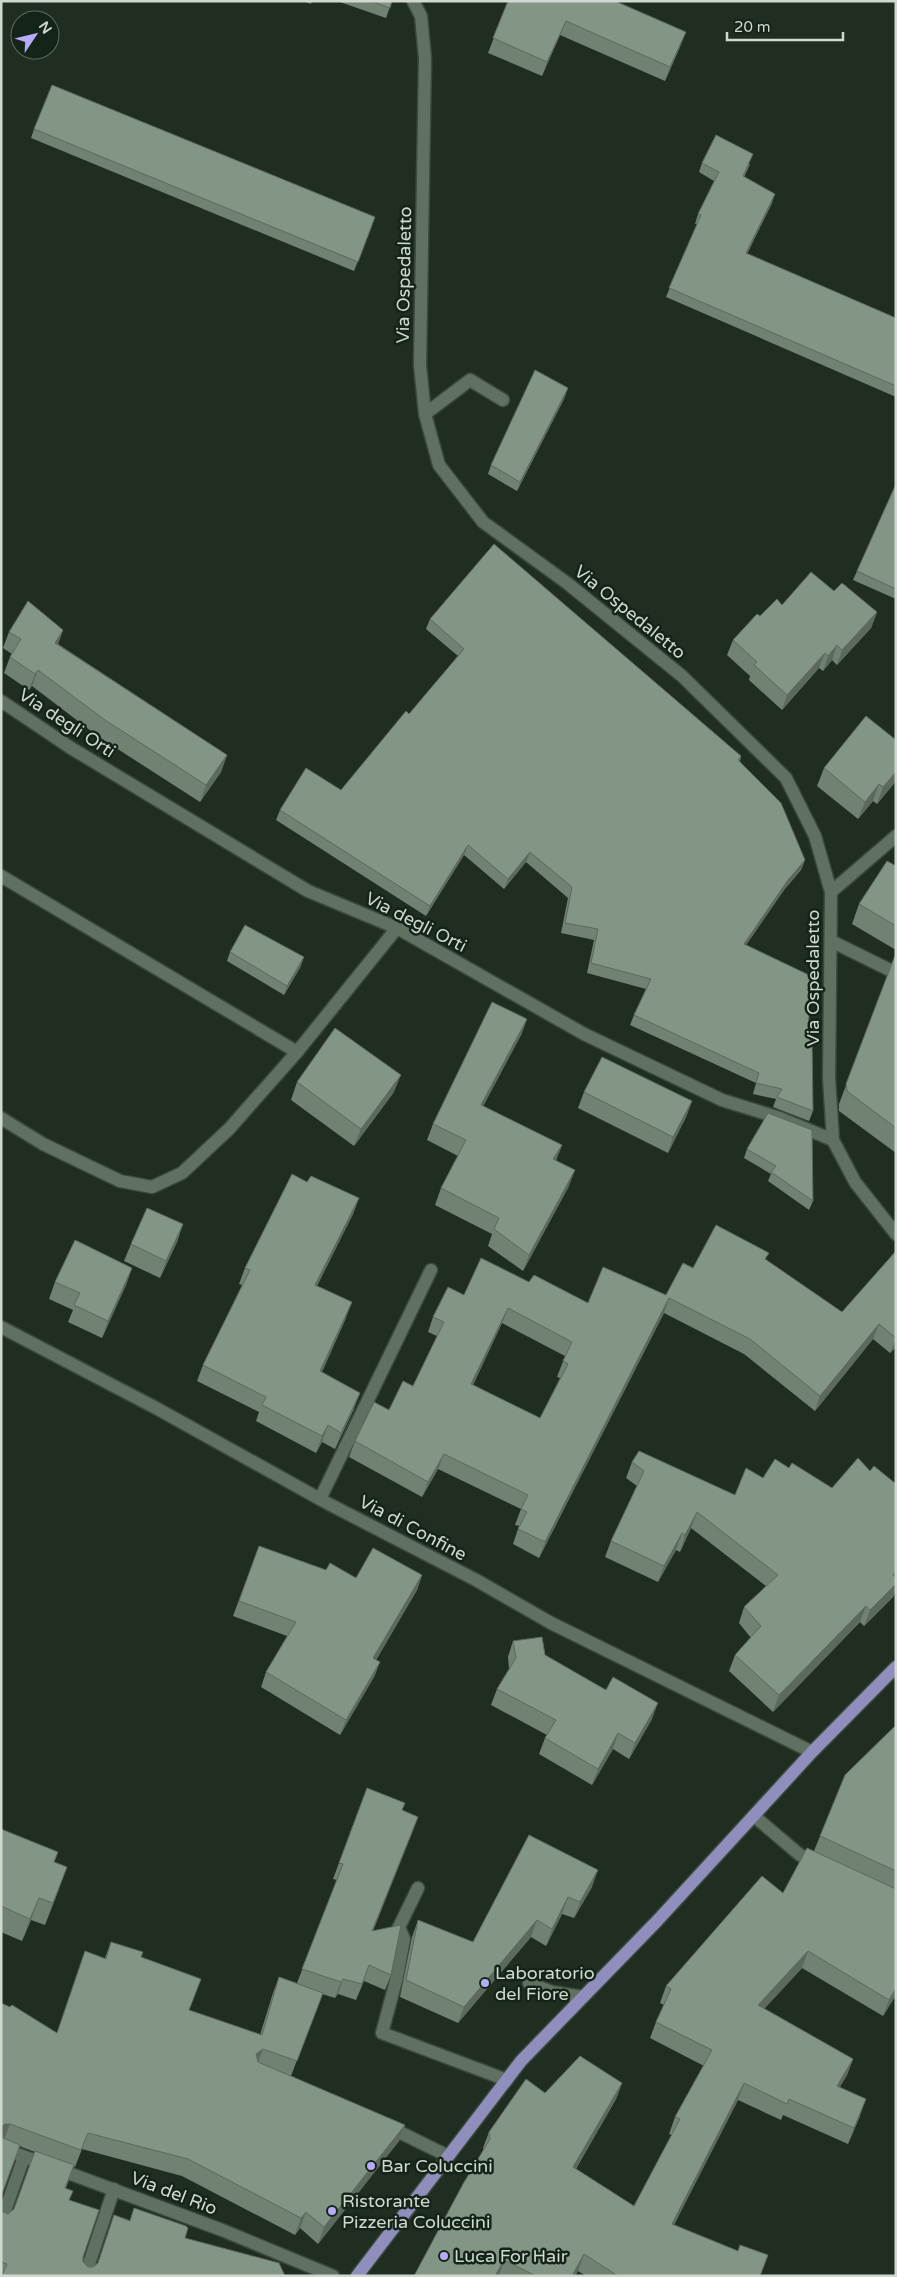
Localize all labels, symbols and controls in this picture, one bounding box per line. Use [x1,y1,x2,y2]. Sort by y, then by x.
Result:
north arrow [10,10,60,60]
scale bar [727,10,843,42]
text: N [35,18,55,37]
text: 20 m [734,18,771,36]
street label: Via Ospedaletto [392,206,416,344]
street label: Via Ospedaletto [570,560,690,664]
street label: Via degli Orti [15,684,119,762]
street label: Via degli Orti [362,887,470,957]
street label: Via Ospedaletto [802,909,824,1047]
street label: Via di Confine [355,1490,471,1566]
place label: Laboratorio del Fiore [495,1962,595,2005]
marker: Laboratorio del Fiore [479,1977,491,1989]
place label: Bar Coluccini [381,2155,493,2177]
marker: Bar Coluccini [365,2160,377,2172]
street label: Via del Rio [128,2167,220,2220]
place label: Ristorante Pizzeria Coluccini [342,2190,490,2233]
marker: Ristorante Pizzeria Coluccini [326,2205,338,2217]
place label: Luca For Hair [454,2245,568,2267]
marker: Luca For Hair [438,2250,450,2262]

